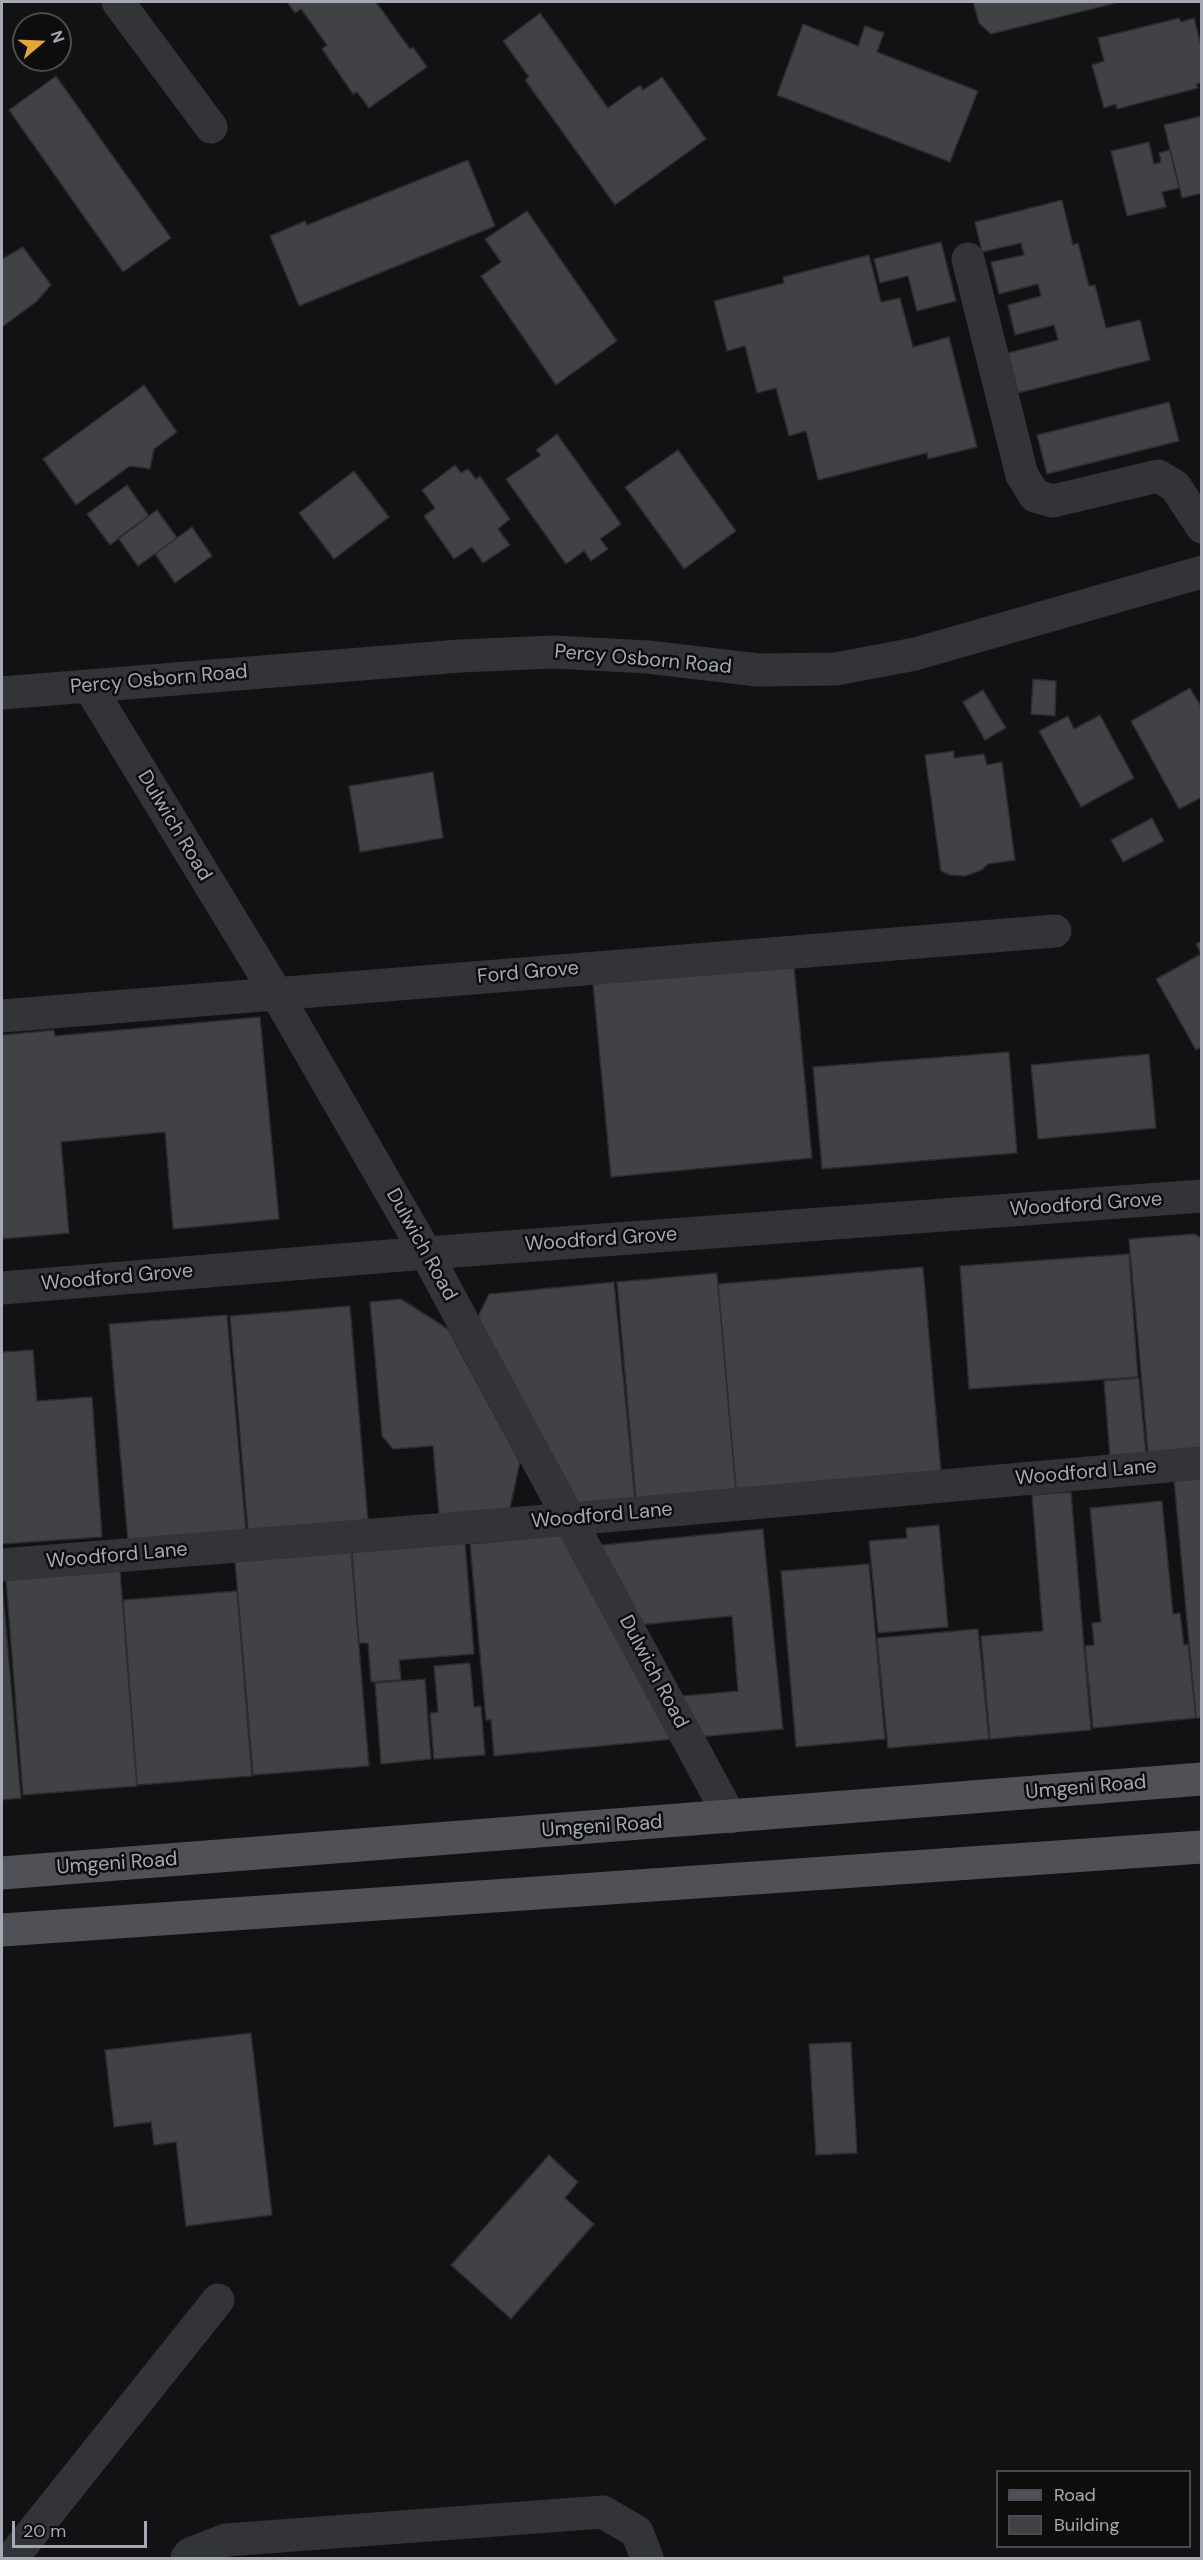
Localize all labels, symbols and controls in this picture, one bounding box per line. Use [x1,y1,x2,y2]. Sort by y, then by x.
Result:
north arrow [12,12,72,72]
text: N [46,28,69,46]
street label: Percy Osborn Road [553,640,733,680]
street label: Percy Osborn Road [69,660,249,700]
street label: Dulwich Road [132,766,216,886]
street label: Ford Grove [476,957,580,989]
street label: Dulwich Road [380,1185,462,1305]
street label: Woodford Grove [1009,1188,1163,1222]
street label: Woodford Grove [524,1223,678,1257]
street label: Woodford Grove [40,1259,194,1297]
street label: Woodford Lane [1014,1455,1158,1491]
street label: Woodford Lane [530,1498,674,1534]
street label: Woodford Lane [45,1538,189,1574]
street label: Dulwich Road [613,1611,693,1733]
street label: Umgeni Road [1025,1771,1147,1805]
street label: Umgeni Road [541,1811,663,1843]
street label: Umgeni Road [56,1848,178,1880]
legend [996,2470,1191,2548]
text: Road [1054,2483,1096,2507]
scale bar [15,2509,150,2547]
text: Building [1054,2513,1119,2537]
text: 20 m [23,2519,66,2543]

